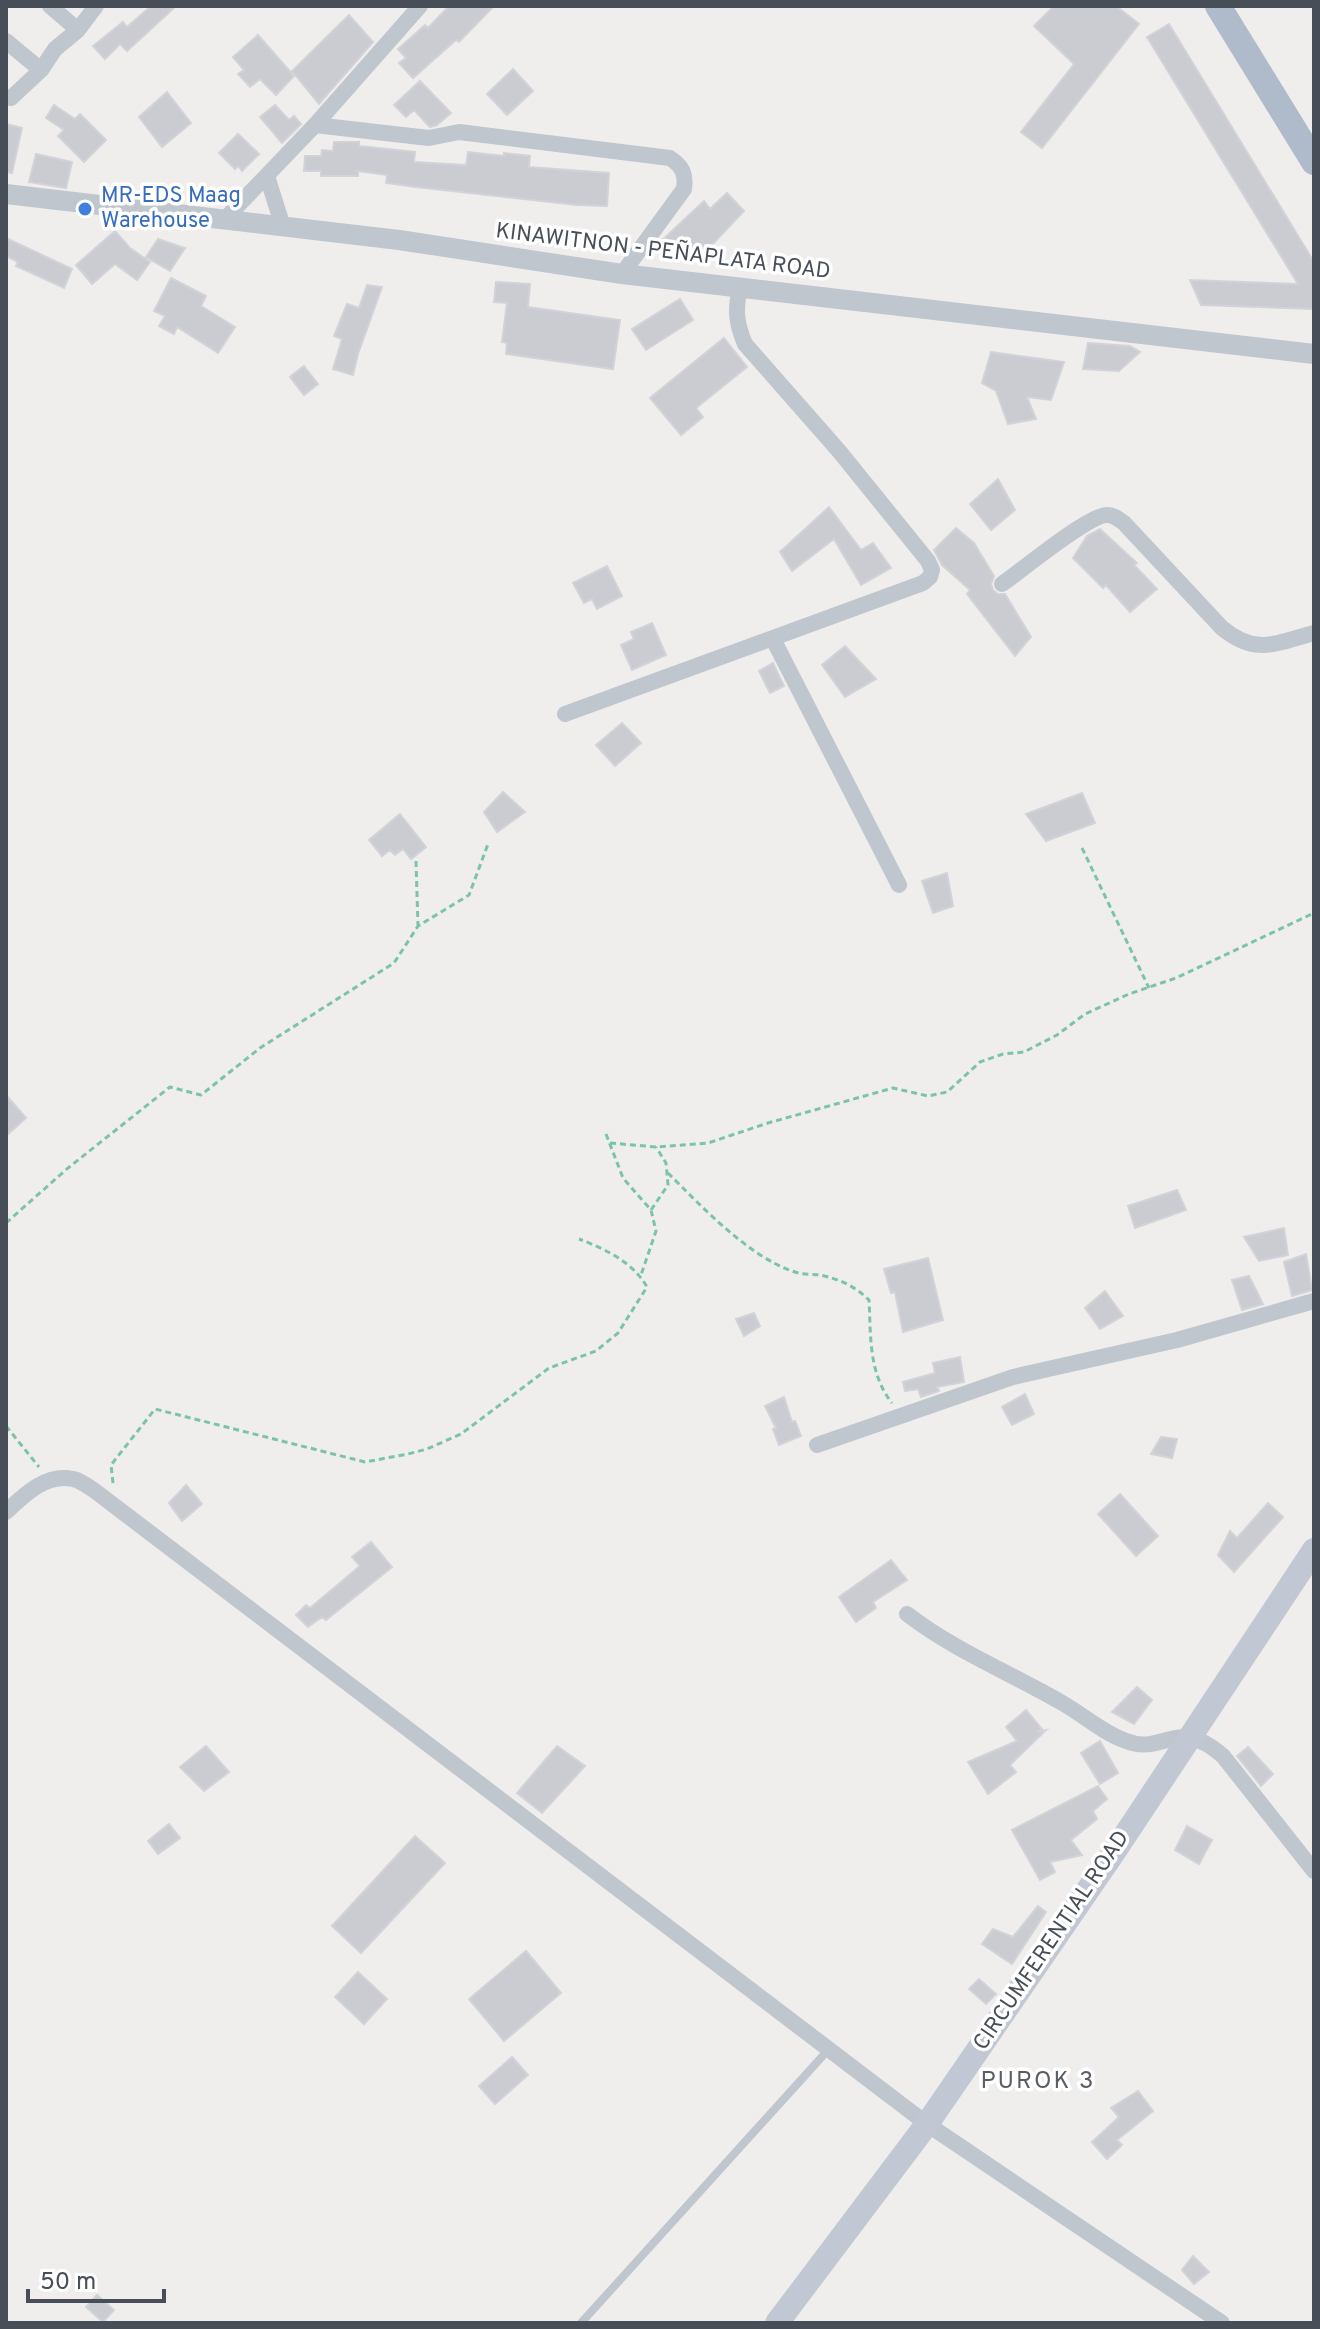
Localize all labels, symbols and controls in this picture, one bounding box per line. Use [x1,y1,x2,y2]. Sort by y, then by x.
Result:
place label: MR-EDS Maag Warehouse [101,183,241,235]
marker: MR-EDS Maag Warehouse [76,200,94,218]
street label: KINAWITNON - PEÑAPLATA ROAD [494,216,832,286]
street label: CIRCUMFERENTIAL ROAD [968,1826,1136,2056]
district label: PUROK 3 [981,2067,1095,2097]
scale bar [28,2253,164,2303]
text: 50 m [40,2268,96,2298]

